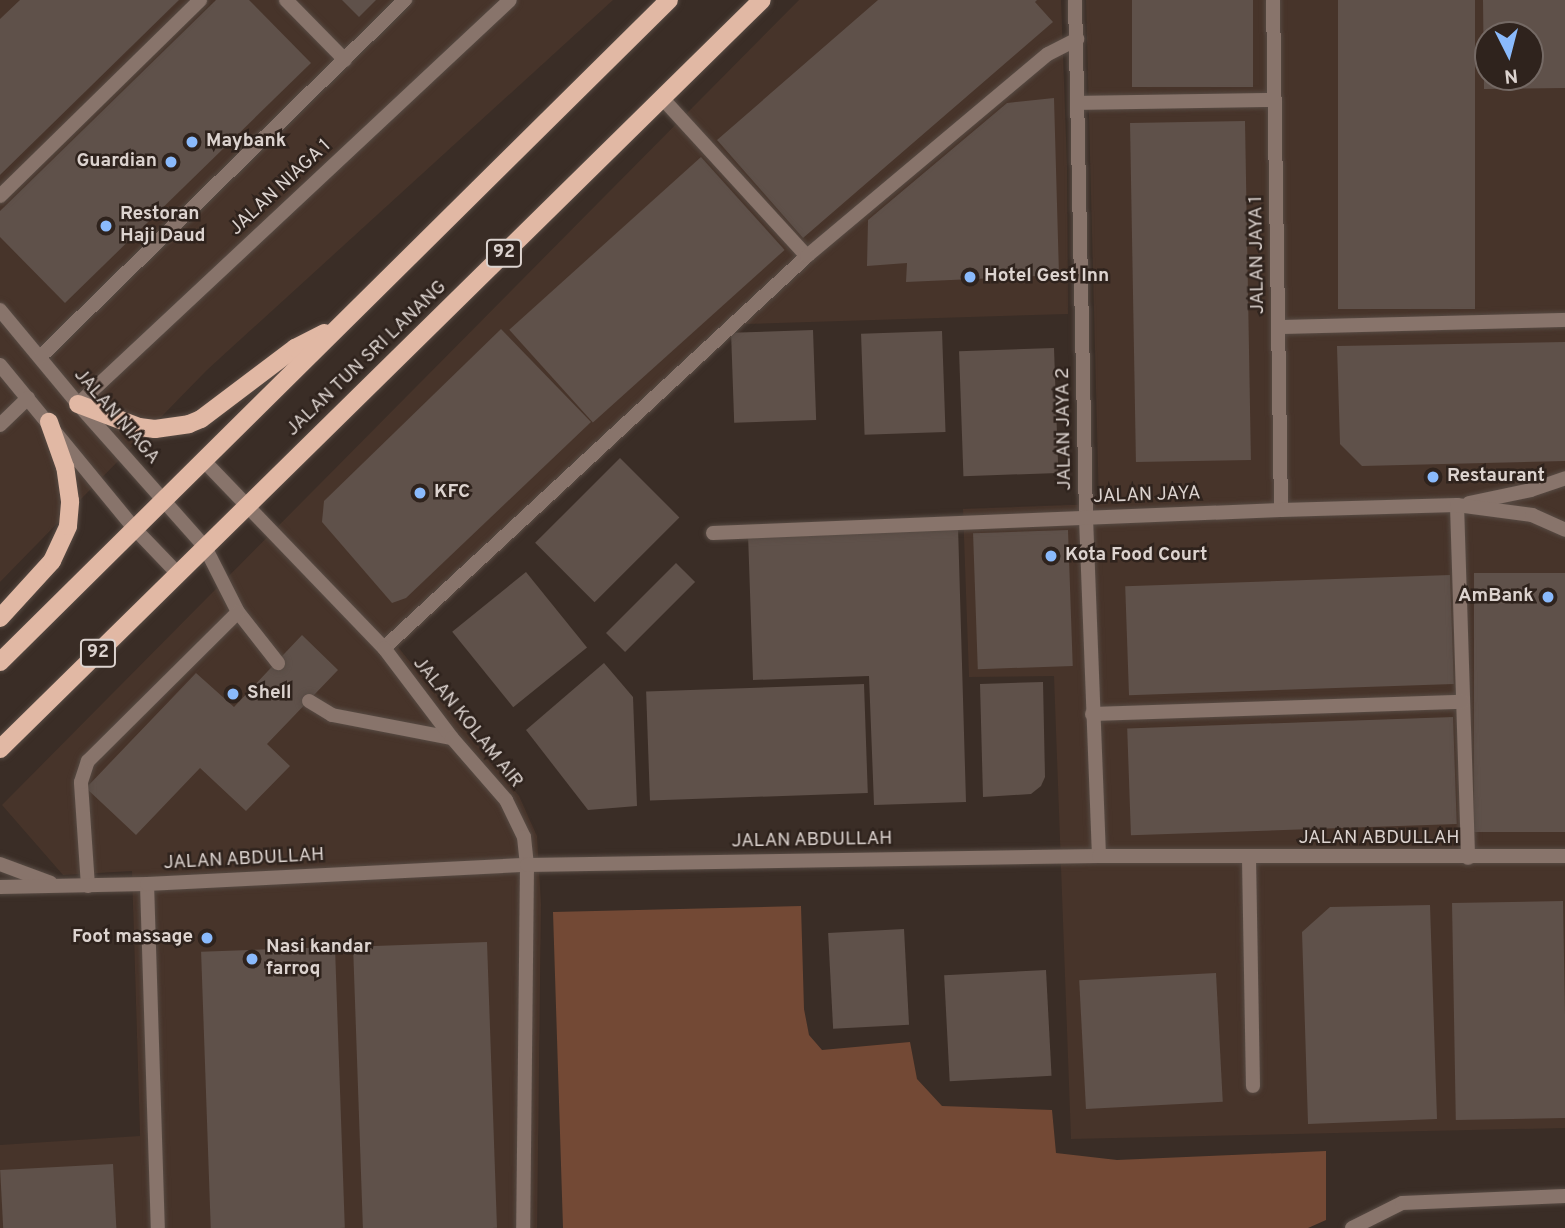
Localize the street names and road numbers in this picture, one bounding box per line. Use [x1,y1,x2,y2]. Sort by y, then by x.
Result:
street label: JALAN NIAGA 1 [225,135,337,241]
street label: JALAN JAYA 1 [1246,195,1270,315]
road number: 92 [485,239,523,268]
street label: JALAN TUN SRI LANANG [282,276,452,442]
street label: JALAN NIAGA [68,364,164,470]
street label: JALAN JAYA 2 [1053,367,1077,491]
street label: JALAN JAYA [1093,483,1201,509]
road number: 92 [79,638,117,668]
street label: JALAN KOLAM AIR [407,653,527,793]
street label: JALAN ABDULLAH [731,828,893,854]
street label: JALAN ABDULLAH [1298,828,1460,850]
street label: JALAN ABDULLAH [163,844,325,876]

